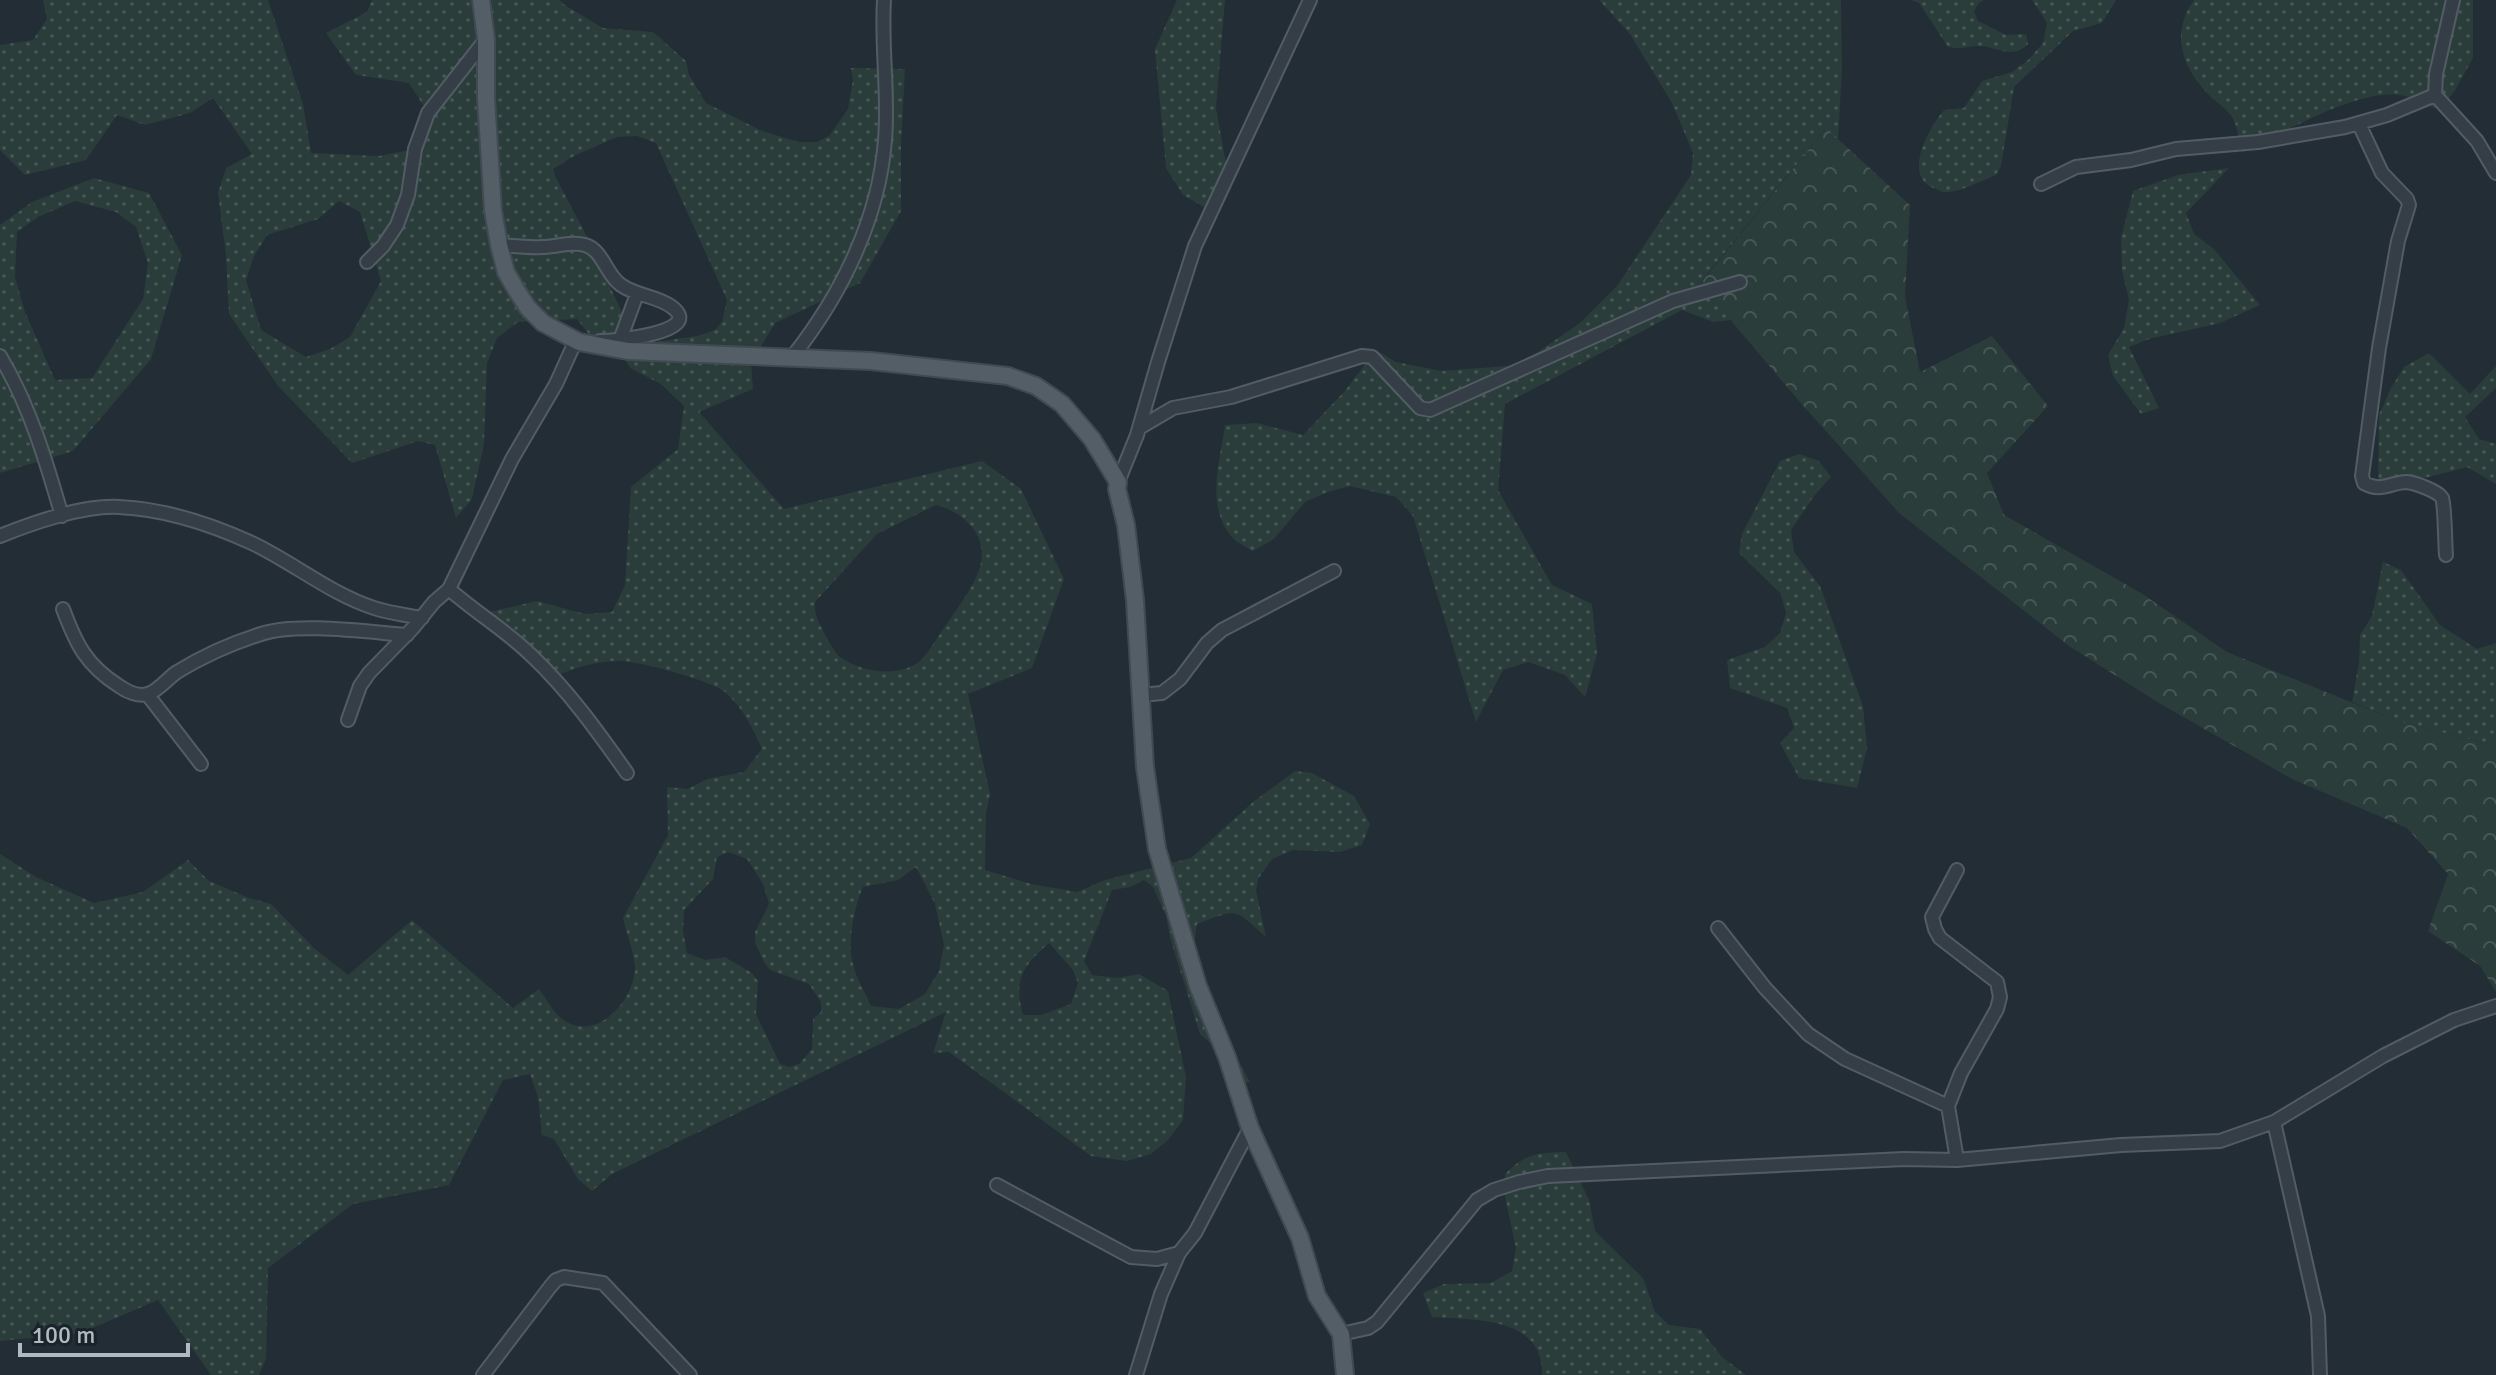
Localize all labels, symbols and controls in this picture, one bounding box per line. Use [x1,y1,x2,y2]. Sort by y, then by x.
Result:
scale bar [20,1307,188,1357]
text: 100 m [32,1320,95,1350]

